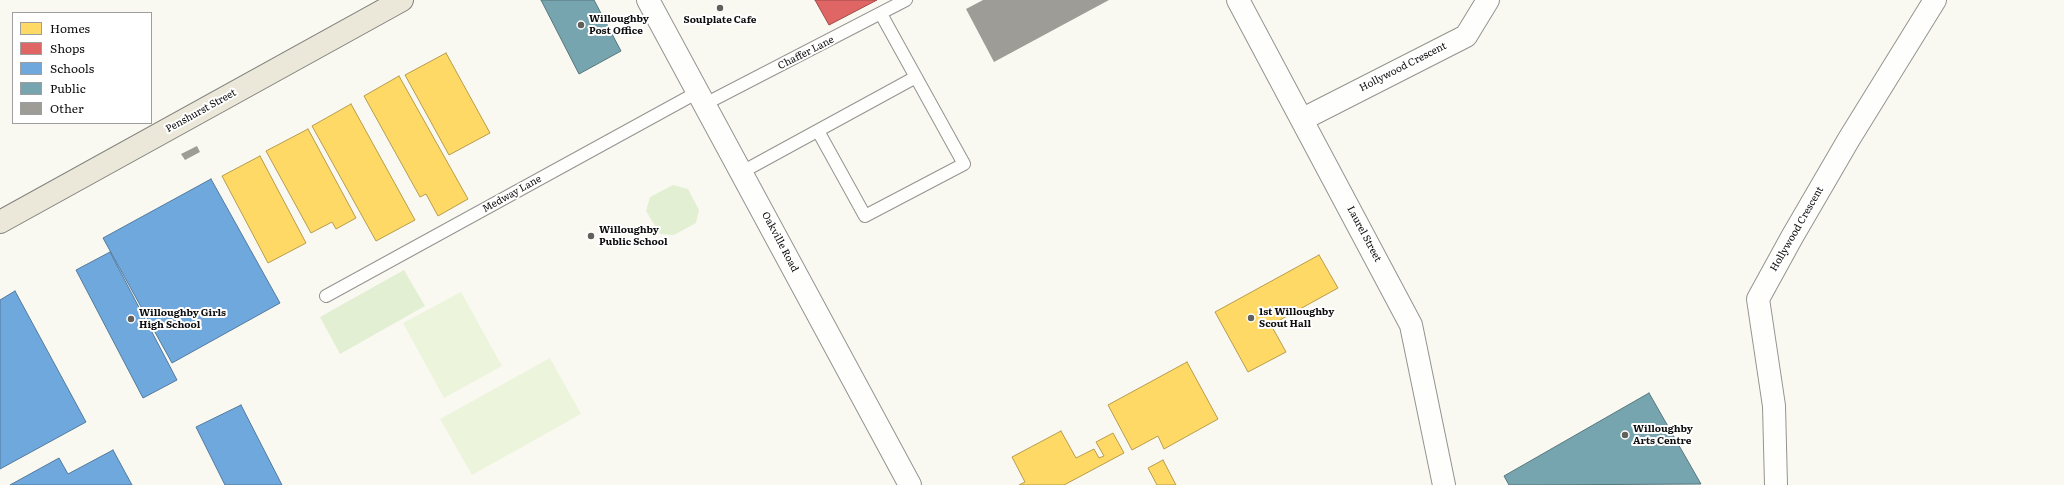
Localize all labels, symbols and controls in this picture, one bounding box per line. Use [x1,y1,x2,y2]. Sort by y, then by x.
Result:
marker: Soulplate Cafe [715,3,725,13]
legend [12,12,152,124]
place label: Willoughby Post Office [589,13,649,36]
place label: Soulplate Cafe [684,14,756,26]
text: Homes [50,19,90,37]
marker: Willoughby Post Office [576,20,586,30]
street label: Chaffer Lane [776,34,836,72]
text: Shops [50,39,85,57]
street label: Hollywood Crescent [1358,40,1448,94]
text: Schools [50,59,94,77]
text: Public [50,79,86,97]
street label: Penshurst Street [164,87,238,135]
text: Other [50,99,84,117]
street label: Medway Lane [480,173,544,215]
street label: Hollywood Crescent [1768,184,1826,274]
street label: Laurel Street [1344,204,1384,264]
street label: Oakville Road [759,210,801,274]
place label: Willoughby Public School [599,224,668,248]
marker: Willoughby Public School [586,231,596,241]
place label: 1st Willoughby Scout Hall [1259,306,1334,330]
place label: Willoughby Girls High School [139,307,226,330]
marker: 1st Willoughby Scout Hall [1246,313,1256,323]
marker: Willoughby Girls High School [126,314,136,324]
place label: Willoughby Arts Centre [1633,423,1693,446]
marker: Willoughby Arts Centre [1620,430,1630,440]

